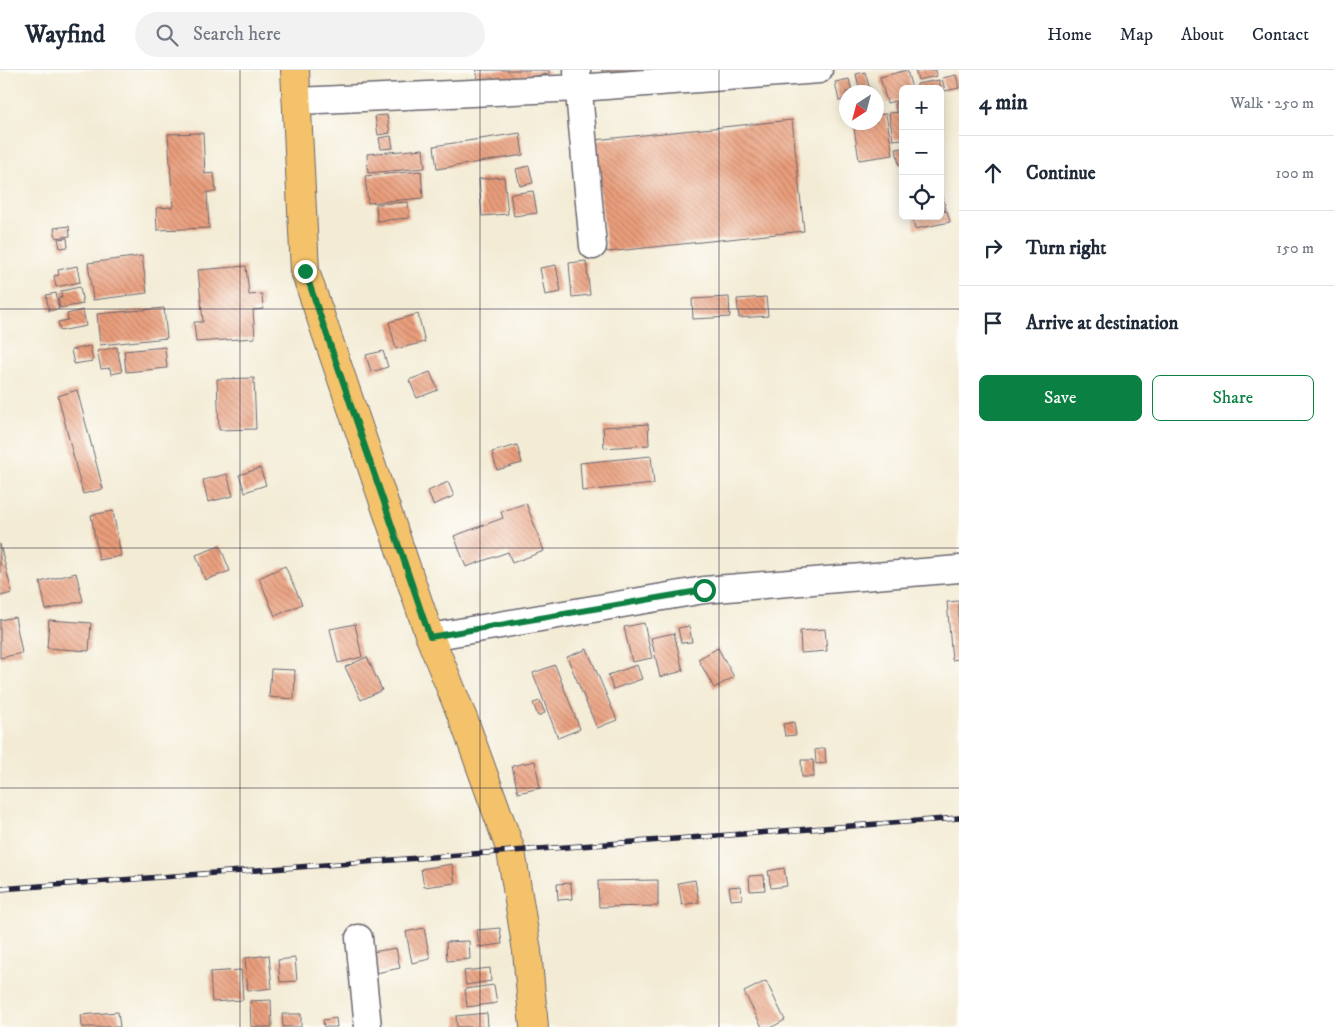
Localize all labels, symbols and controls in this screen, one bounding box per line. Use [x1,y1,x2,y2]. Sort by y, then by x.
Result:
search box [135,12,485,57]
text: Wayfind [25,20,105,50]
icon: search [153,21,181,49]
text: Search here [193,23,281,46]
text: Home [1047,24,1092,46]
text: Map [1120,24,1153,46]
text: About [1181,24,1224,46]
text: Contact [1252,24,1309,46]
north arrow [839,85,884,130]
map controls [899,85,944,220]
button: + [899,85,944,130]
text: 4 min [979,90,1028,116]
text: Walk · 250 m [1230,93,1314,113]
button: − [899,130,944,175]
icon: ahead [979,159,1007,187]
text: Continue [1026,162,1096,185]
text: 100 m [1276,163,1314,183]
button: locate [899,175,944,220]
icon: right [979,234,1007,262]
text: Turn right [1026,237,1106,260]
text: 150 m [1276,238,1314,258]
route end [294,260,317,283]
icon: arrive [979,309,1007,337]
text: Arrive at destination [1026,312,1178,335]
button: Save [979,375,1142,421]
button: Share [1152,375,1314,421]
route start [693,579,716,602]

